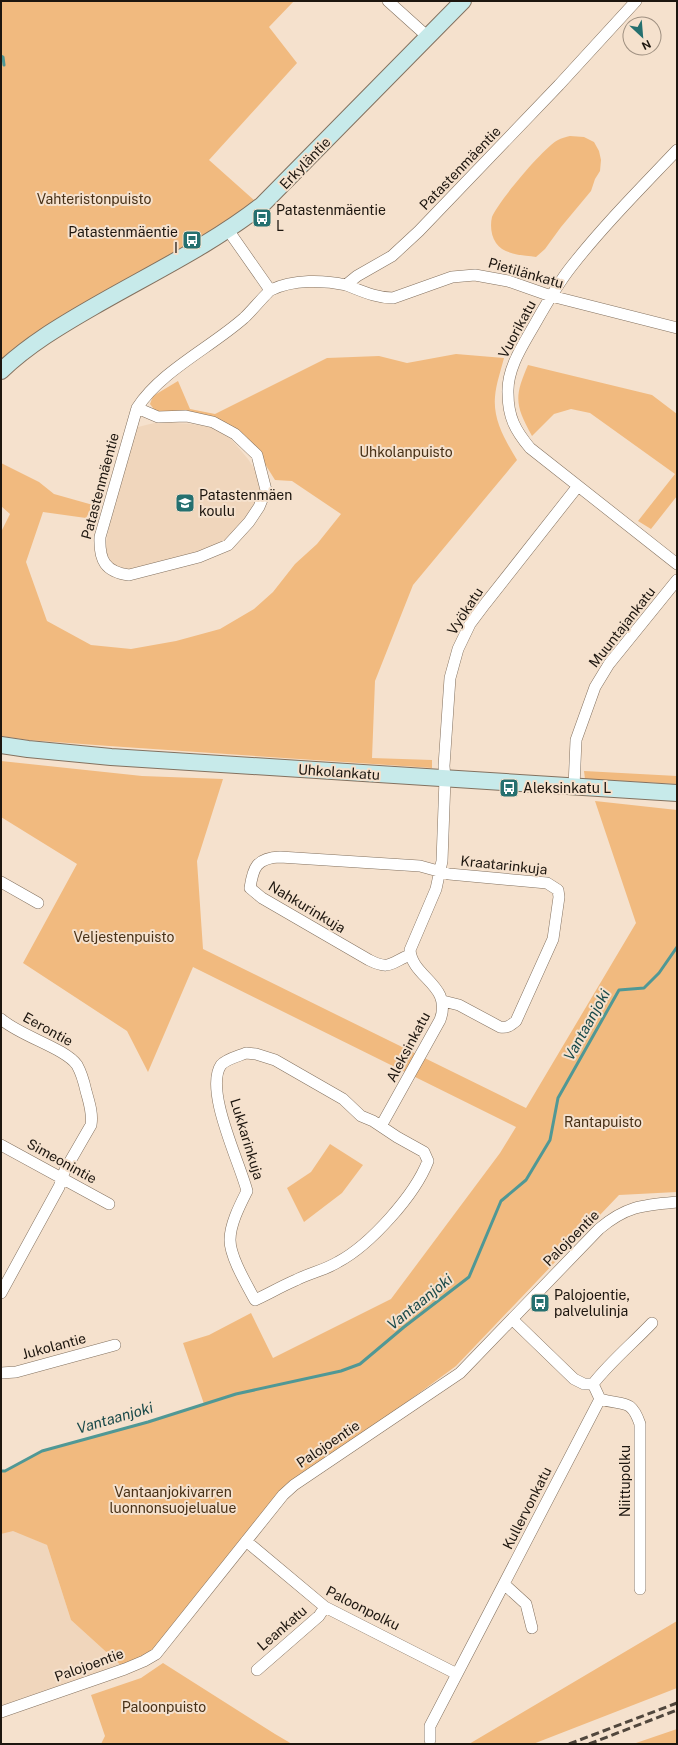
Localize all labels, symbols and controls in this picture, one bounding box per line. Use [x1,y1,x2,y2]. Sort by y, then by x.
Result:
north arrow [622,16,662,56]
text: N [640,38,653,52]
street label: Patastenmäentie [416,123,504,213]
street label: Erkyläntie [276,134,334,192]
park label: Vahteristonpuisto [37,191,151,207]
place label: Patastenmäentie L [276,202,386,234]
bus stop icon: Patastenmäentie L [251,207,273,229]
place label: Patastenmäentie I [68,224,178,256]
bus stop icon: Patastenmäentie I [181,229,203,251]
street label: Pietilänkatu [486,255,566,291]
street label: Vuorikatu [495,297,539,361]
street label: Patastenmäentie [78,431,122,541]
park label: Uhkolanpuisto [359,444,453,460]
place label: Patastenmäen koulu [199,487,292,519]
school or university icon: Patastenmäen koulu [174,492,196,514]
street label: Vyökatu [444,584,486,638]
street label: Muuntajankatu [586,584,658,670]
street label: Uhkolankatu [298,761,380,783]
bus stop icon: Aleksinkatu L [498,777,520,799]
place label: Aleksinkatu L [523,780,611,796]
street label: Kraatarinkuja [460,852,548,878]
street label: Nahkurinkuja [266,878,348,936]
park label: Veljestenpuisto [74,929,174,945]
water label: Vantaanjoki [560,986,613,1063]
street label: Eerontie [20,1009,76,1049]
street label: Aleksinkatu [383,1009,433,1085]
street label: Lukkarinkuja [227,1097,267,1181]
park label: Rantapuisto [564,1114,642,1130]
street label: Simeonintie [24,1135,100,1187]
street label: Palojoentie [540,1207,602,1269]
water label: Vantaanjoki [384,1270,456,1333]
place label: Palojoentie, palvelulinja [554,1287,630,1319]
bus stop icon: Palojoentie, palvelulinja [529,1292,551,1314]
street label: Jukolantie [20,1330,88,1362]
water label: Vantaanjoki [75,1398,155,1437]
street label: Palojoentie [293,1417,363,1471]
street label: Niittupolku [617,1445,633,1517]
street label: Kullervonkatu [499,1464,555,1552]
park label: Vantaanjokivarren luonnonsuojelualue [110,1484,236,1516]
street label: Paloonpolku [323,1583,403,1633]
street label: Leankatu [254,1602,310,1654]
street label: Palojoentie [52,1645,126,1685]
park label: Paloonpuisto [122,1699,206,1715]

